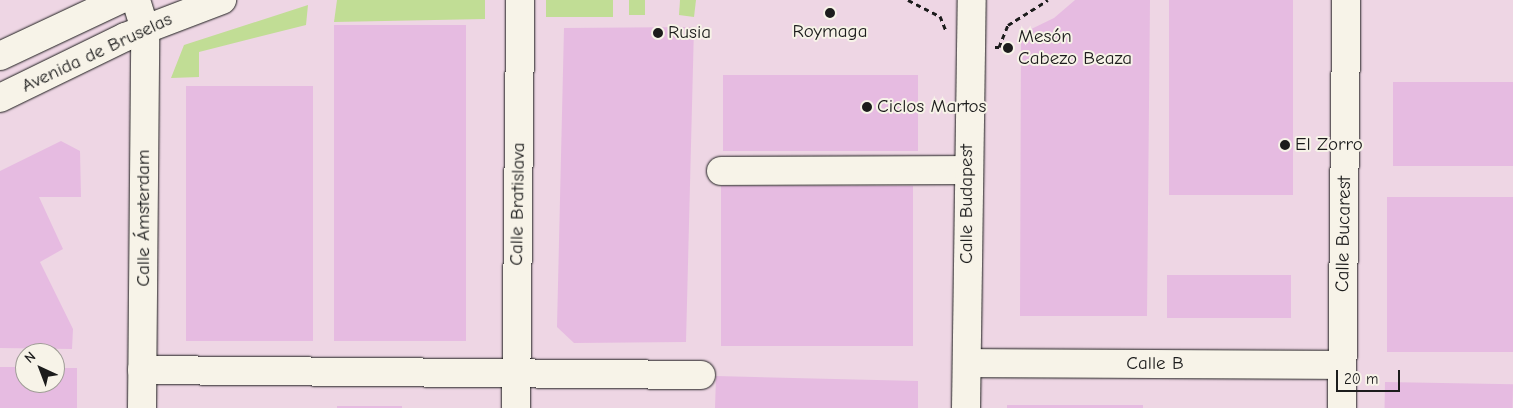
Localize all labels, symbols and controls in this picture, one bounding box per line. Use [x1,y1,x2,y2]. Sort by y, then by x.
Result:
marker: Roymaga [824,7,836,19]
street label: Avenida de Bruselas [18,8,176,98]
place label: Roymaga [793,21,867,43]
place label: Rusia [668,22,711,44]
place label: Mesón Cabezo Beaza [1018,26,1132,70]
marker: Rusia [652,27,664,39]
marker: Mesón Cabezo Beaza [1002,42,1014,54]
place label: Ciclos Martos [877,96,986,118]
marker: Ciclos Martos [861,101,873,113]
place label: El Zorro [1295,134,1363,156]
marker: El Zorro [1279,139,1291,151]
street label: Calle Bratislava [506,142,530,266]
street label: Calle Budapest [956,144,978,264]
street label: Calle Ámsterdam [133,149,155,287]
street label: Calle Bucarest [1332,176,1356,292]
north arrow [15,343,65,393]
text: N [21,348,39,367]
street label: Calle B [1126,353,1184,375]
scale bar [1338,360,1402,392]
text: 20 m [1344,370,1378,388]

